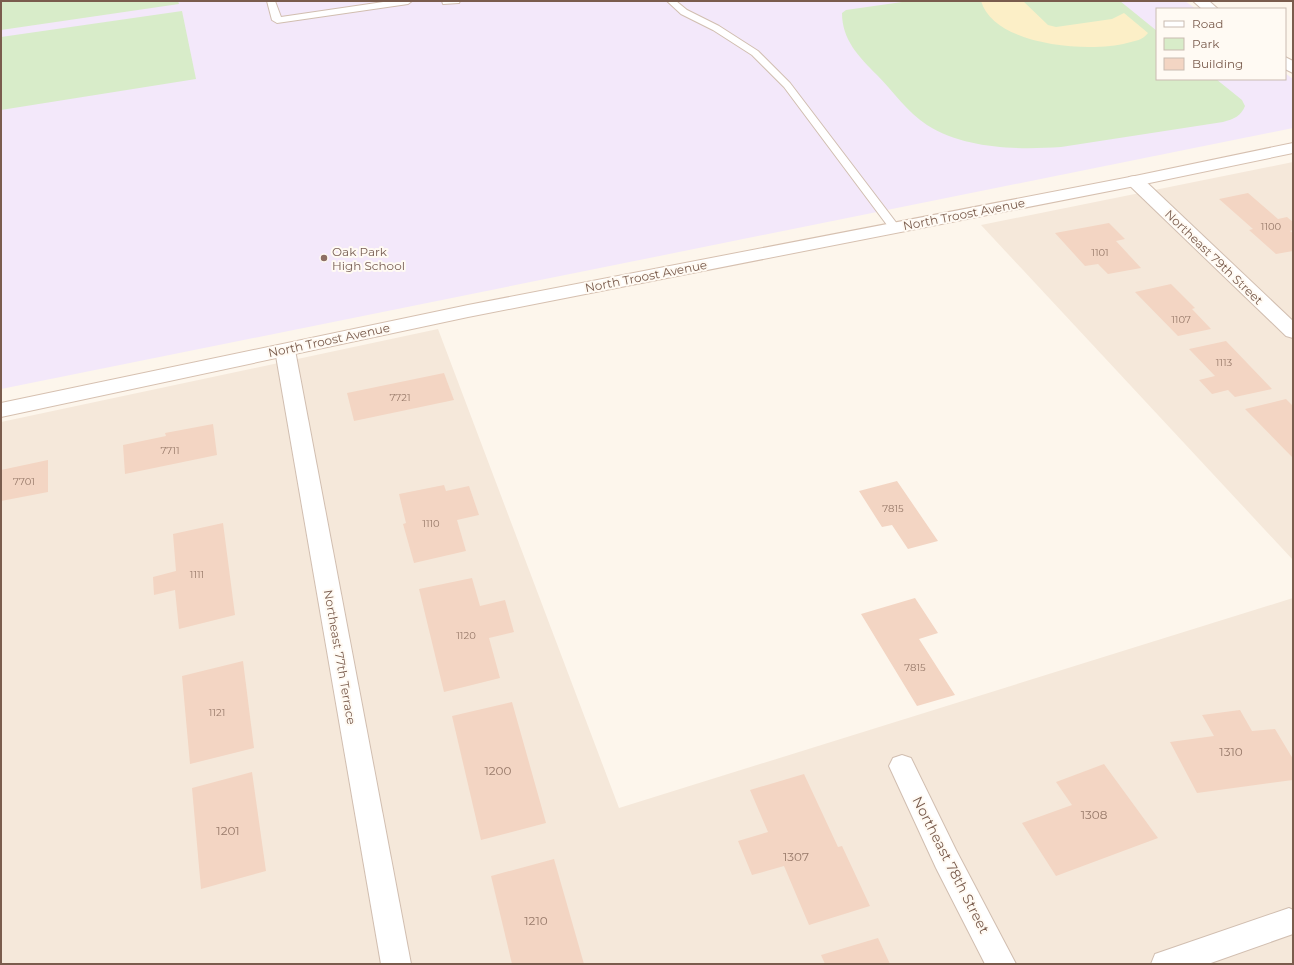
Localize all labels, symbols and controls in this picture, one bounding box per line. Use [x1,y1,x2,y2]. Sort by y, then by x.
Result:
legend [1156,8,1286,80]
text: Road [1192,16,1223,31]
text: Park [1192,36,1220,51]
text: Building [1192,56,1243,71]
street label: North Troost Avenue [902,195,1026,233]
street label: Northeast 79th Street [1162,206,1266,308]
house number: 1100 [1261,220,1282,233]
place label: Oak Park High School [332,244,405,273]
house number: 1101 [1091,246,1109,259]
marker: Oak Park High School [319,253,329,263]
street label: North Troost Avenue [584,257,708,295]
house number: 1107 [1171,313,1191,326]
street label: North Troost Avenue [267,320,391,360]
house number: 1113 [1216,356,1233,369]
house number: 7721 [389,391,411,404]
house number: 7711 [160,444,180,457]
house number: 7701 [13,475,35,488]
house number: 7815 [882,502,904,515]
house number: 1110 [422,517,440,530]
house number: 1111 [190,568,204,581]
street label: Northeast 77th Terrace [321,588,359,726]
house number: 1120 [456,629,476,642]
house number: 7815 [904,661,926,674]
house number: 1121 [209,706,225,719]
house number: 1310 [1219,744,1243,759]
house number: 1200 [484,763,512,778]
street label: Northeast 78th Street [909,793,994,937]
house number: 1308 [1081,807,1108,822]
house number: 1201 [216,823,240,838]
house number: 1307 [783,849,809,864]
house number: 1210 [524,913,548,928]

